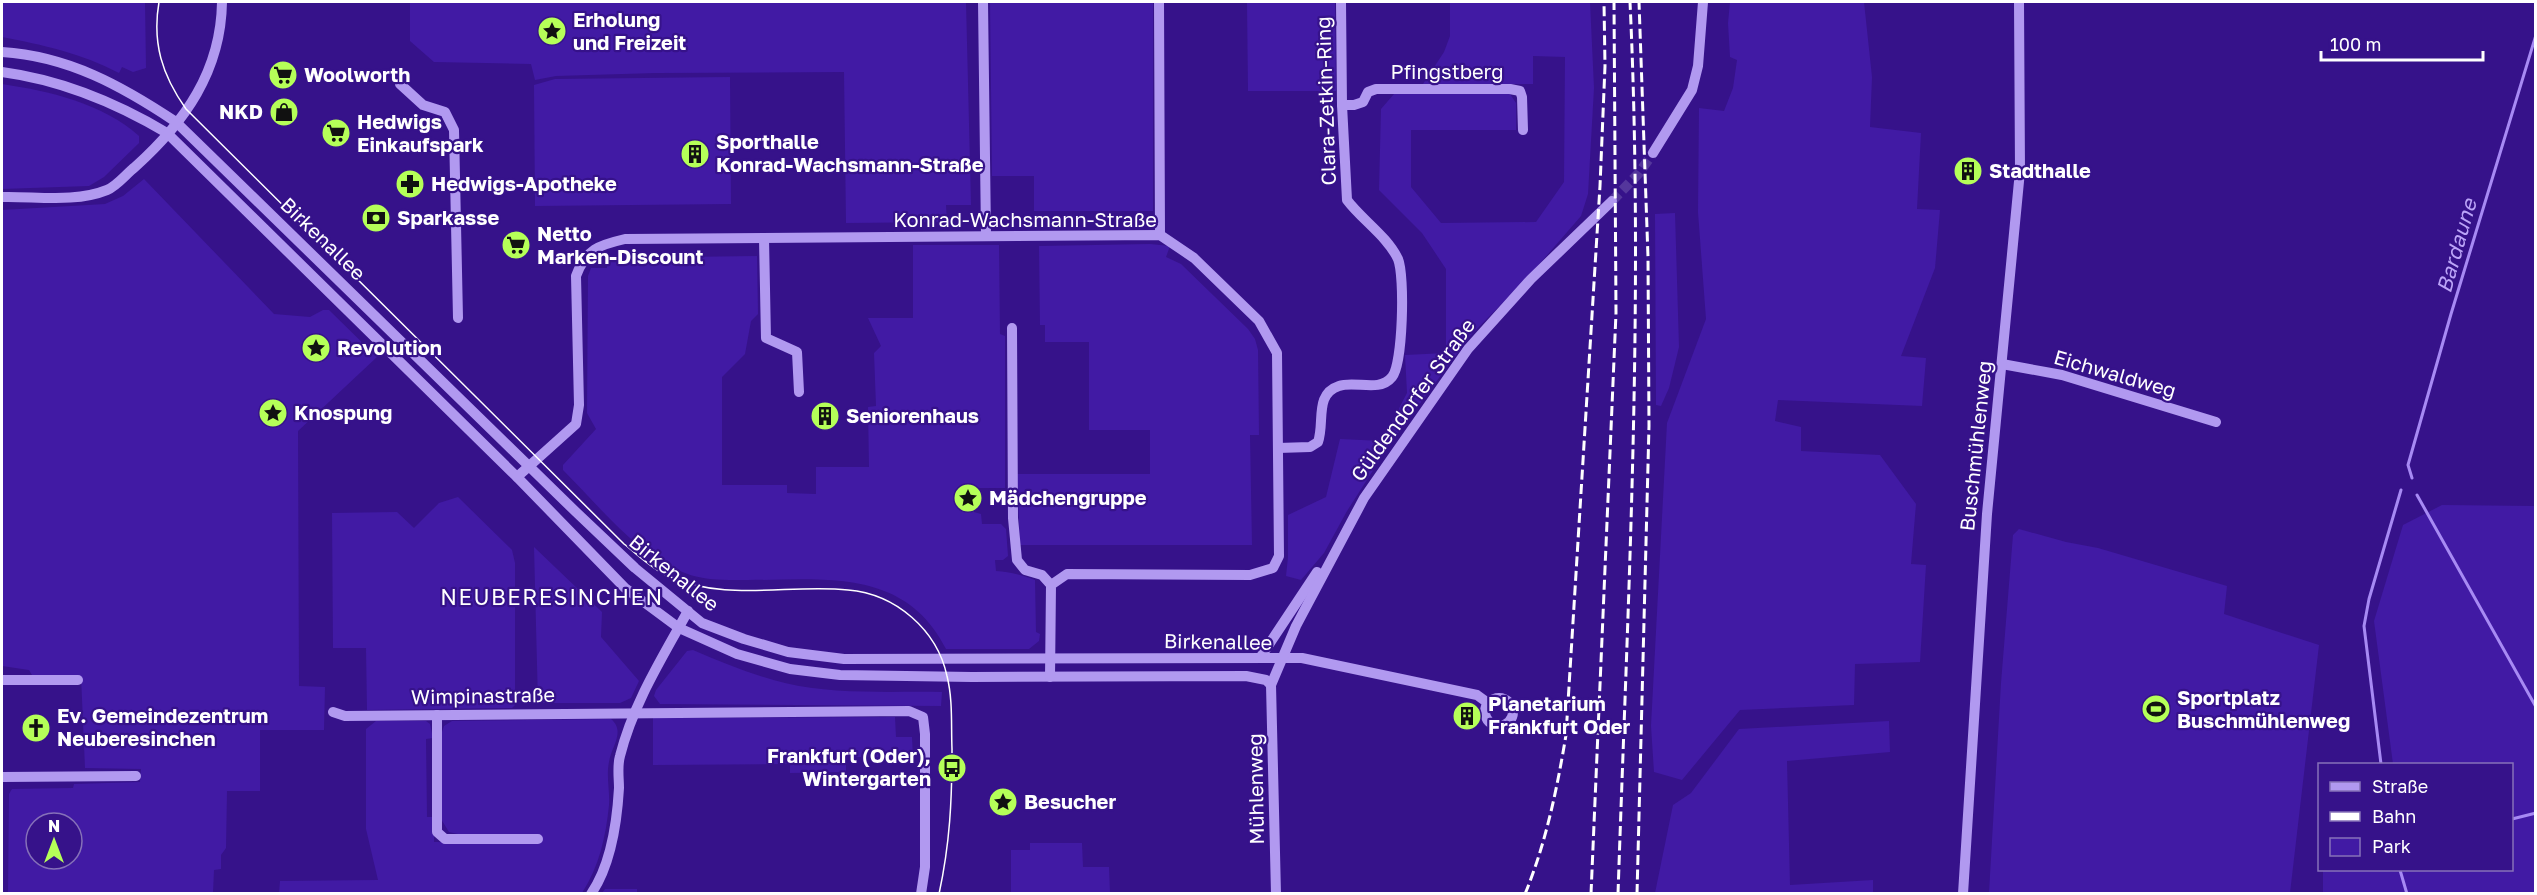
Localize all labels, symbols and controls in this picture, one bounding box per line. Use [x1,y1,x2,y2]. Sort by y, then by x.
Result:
place label: Erholung und Freizeit [573,7,686,54]
place icon: Erholung und Freizeit [536,15,568,47]
street label: Clara-Zetkin-Ring [1310,16,1340,186]
scale bar [2321,24,2483,62]
text: 100 m [2330,33,2381,55]
supermarket icon: Woolworth [267,59,299,91]
street label: Pfingstberg [1391,59,1503,83]
place label: Woolworth [304,62,410,86]
shop icon: NKD [268,96,300,128]
place label: NKD [219,99,263,123]
place label: Hedwigs Einkaufspark [357,109,484,156]
supermarket icon: Hedwigs Einkaufspark [320,117,352,149]
place label: Sporthalle Konrad-Wachsmann-Straße [716,129,984,176]
building icon: Sporthalle Konrad-Wachsmann-Straße [679,138,711,170]
building icon: Stadthalle [1952,155,1984,187]
place label: Stadthalle [1989,158,2091,182]
pharmacy icon: Hedwigs-Apotheke [394,168,426,200]
place label: Hedwigs-Apotheke [431,171,617,195]
street label: Birkenallee [276,192,371,285]
water label: Bardaune [2430,194,2482,296]
bank icon: Sparkasse [360,202,392,234]
place label: Sparkasse [397,205,499,229]
street label: Konrad-Wachsmann-Straße [893,207,1157,231]
place label: Netto Marken-Discount [537,221,703,268]
supermarket icon: Netto Marken-Discount [500,229,532,261]
street label: Güldendorfer Straße [1345,313,1479,485]
place icon: Revolution [300,332,332,364]
place label: Revolution [337,335,442,359]
street label: Eichwaldweg [2051,344,2179,402]
street label: Buschmühlenweg [1954,360,1996,532]
place icon: Knospung [257,397,289,429]
place label: Knospung [294,400,392,424]
building icon: Seniorenhaus [809,400,841,432]
place label: Seniorenhaus [846,403,979,427]
place icon: Mädchengruppe [952,482,984,514]
place label: Mädchengruppe [989,485,1147,509]
street label: Birkenallee [625,529,724,616]
district label: NEUBERESINCHEN [440,583,664,610]
street label: Birkenallee [1164,628,1272,654]
street label: Wimpinastraße [411,682,555,708]
place label: Sportplatz Buschmühlenweg [2177,685,2350,732]
place label: Planetarium Frankfurt Oder [1488,691,1631,738]
sports icon: Sportplatz Buschmühlenweg [2140,693,2172,725]
building icon: Planetarium Frankfurt Oder [1451,700,1483,732]
place label: Ev. Gemeindezentrum Neuberesinchen [57,703,268,750]
church icon: Ev. Gemeindezentrum Neuberesinchen [20,712,52,744]
street label: Mühlenweg [1242,733,1268,845]
place label: Frankfurt (Oder), Wintergarten [767,743,931,790]
bus stop icon: Frankfurt (Oder), Wintergarten [936,752,968,784]
legend [2318,763,2513,871]
text: Straße [2372,775,2428,797]
place icon: Besucher [987,786,1019,818]
place label: Besucher [1024,789,1116,813]
text: Bahn [2372,805,2416,827]
north arrow [24,811,84,871]
text: N [48,816,60,836]
text: Park [2372,835,2411,857]

